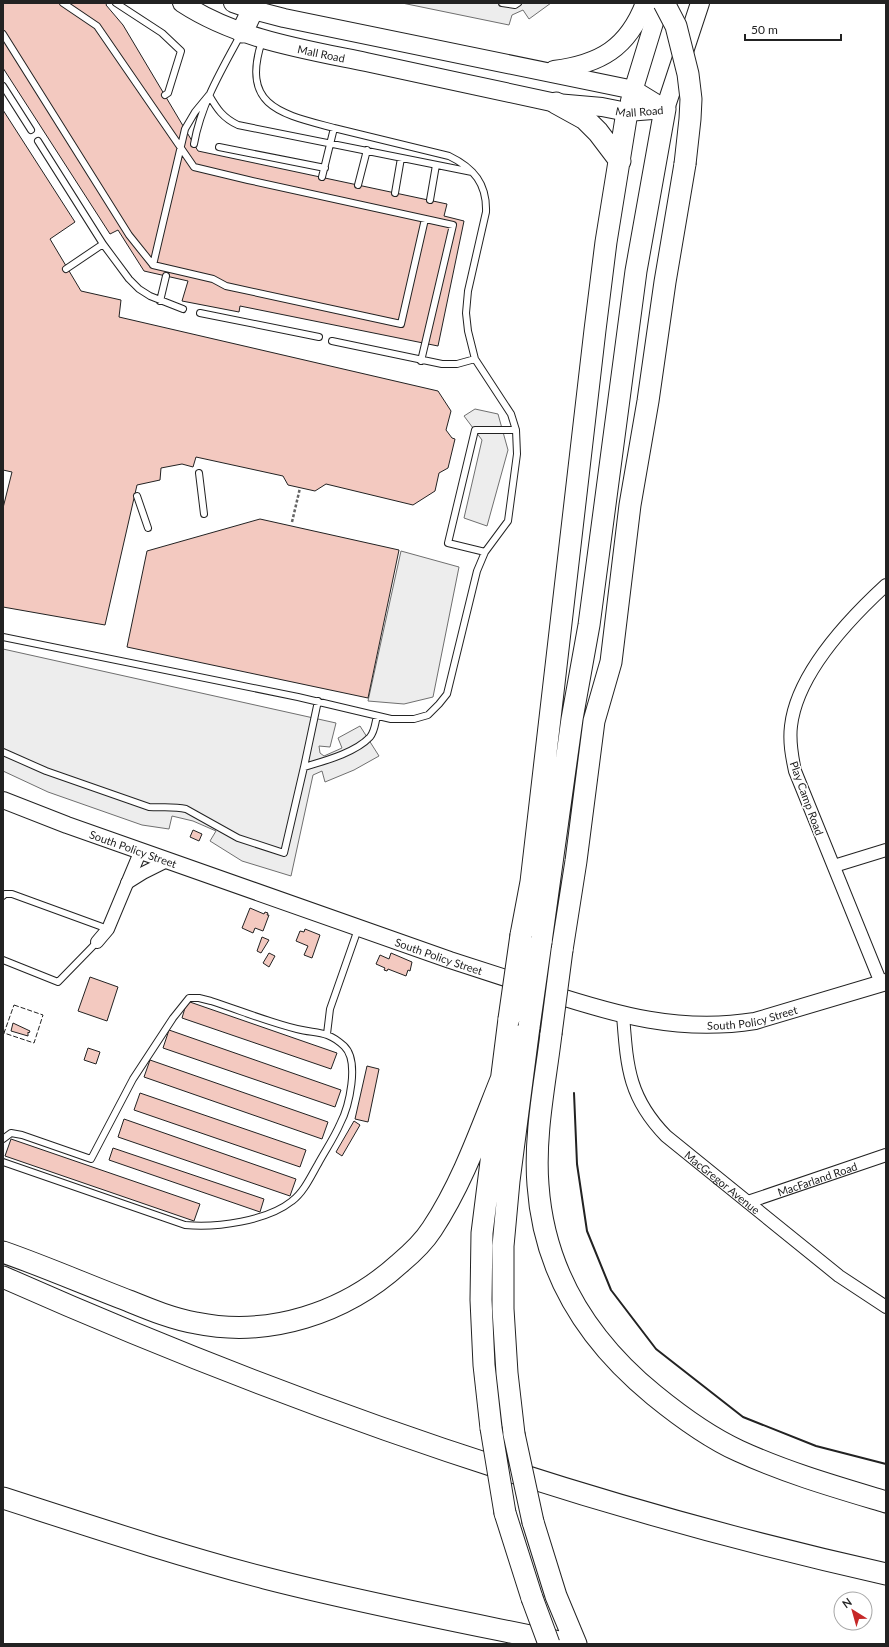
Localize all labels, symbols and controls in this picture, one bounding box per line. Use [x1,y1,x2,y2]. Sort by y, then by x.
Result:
scale bar [745,16,841,42]
text: 50 m [751,22,778,37]
street label: Mall Road [297,42,346,64]
street label: Mall Road [614,103,664,119]
street label: Play Camp Road [788,759,826,837]
street label: South Policy Street [88,827,179,870]
street label: South Policy Street [394,935,484,977]
street label: South Policy Street [707,1002,799,1031]
street label: MacGregor Avenue [683,1148,763,1216]
street label: MacFarland Road [776,1159,859,1198]
north arrow [833,1591,873,1631]
text: N [839,1595,854,1610]

